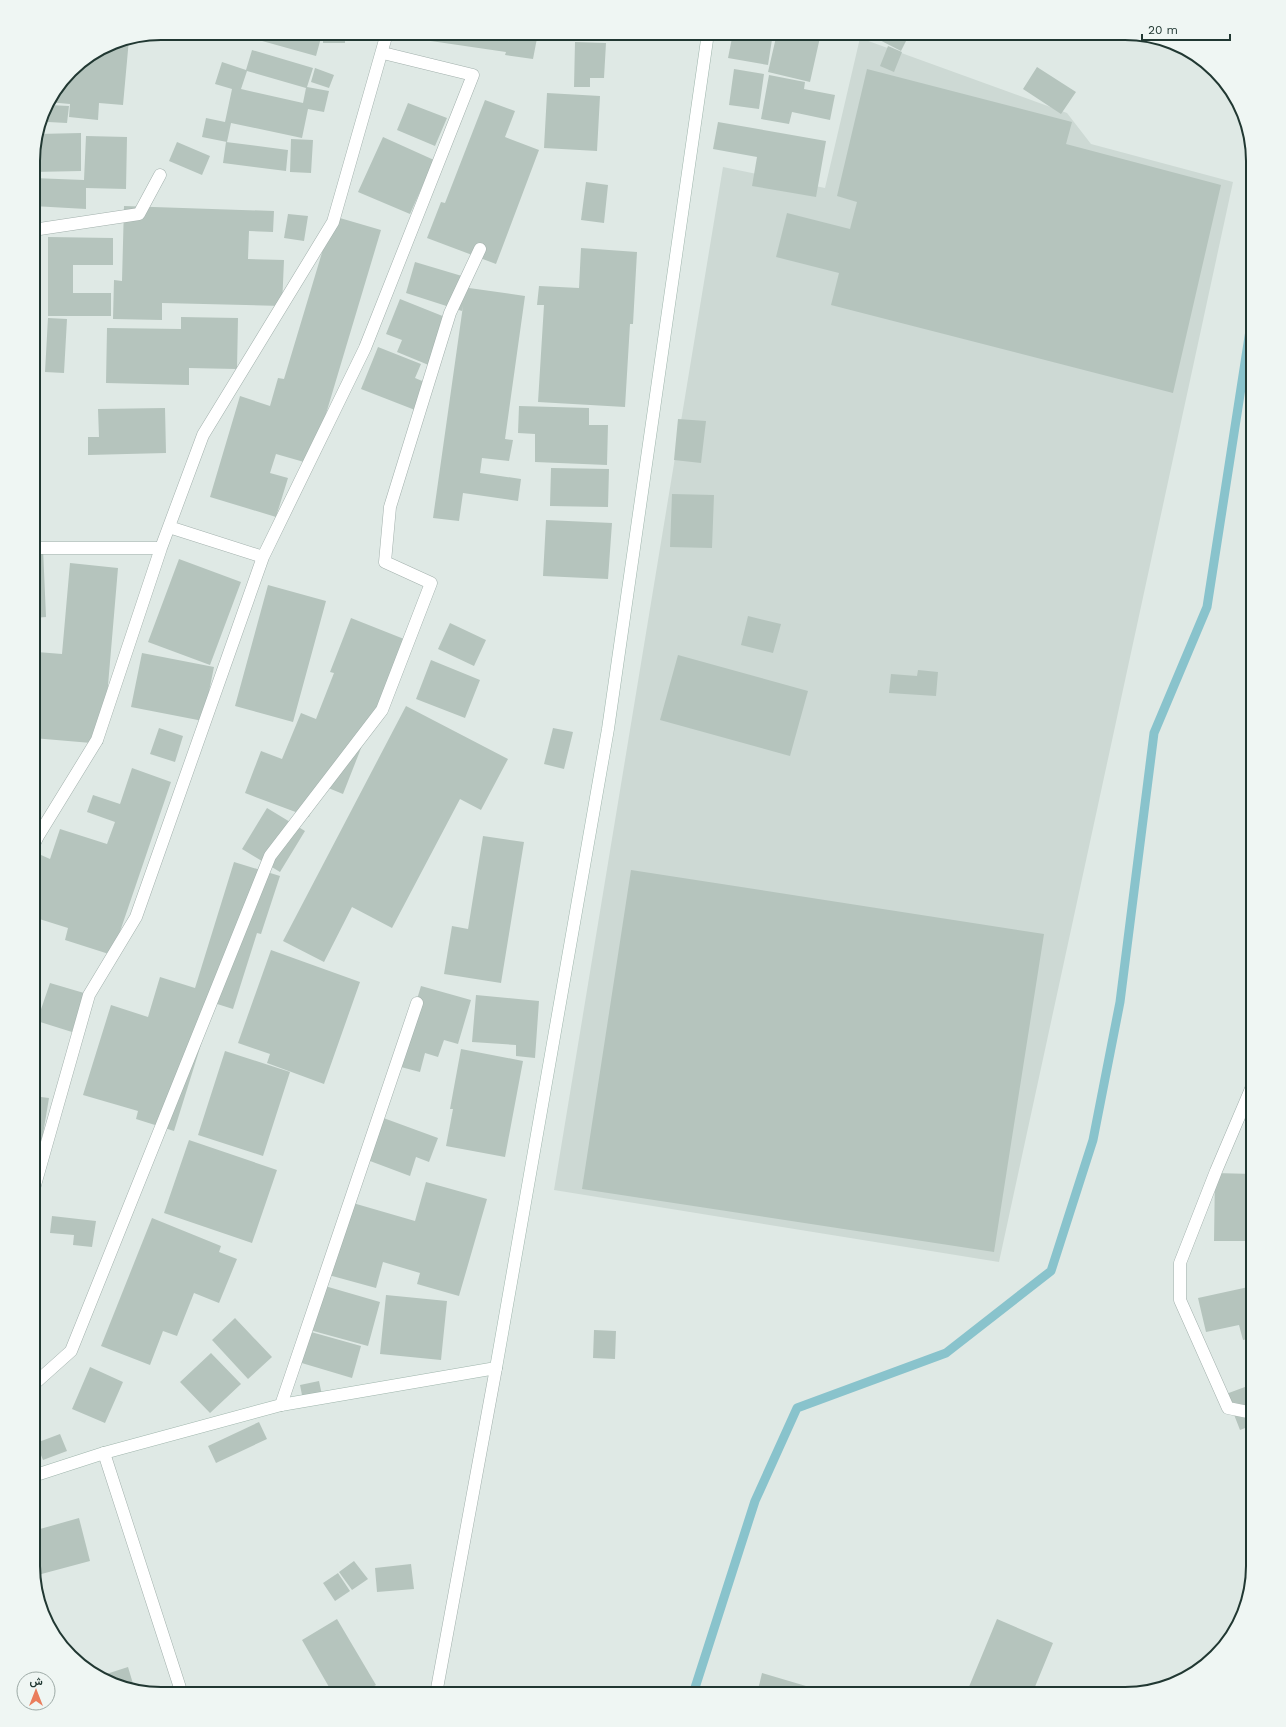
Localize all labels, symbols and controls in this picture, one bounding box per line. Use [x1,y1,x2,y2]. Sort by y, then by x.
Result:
scale bar [1142,16,1230,42]
text: 20 m [1148,23,1178,37]
north arrow [16,1671,56,1711]
text: ش [29,1675,43,1688]

